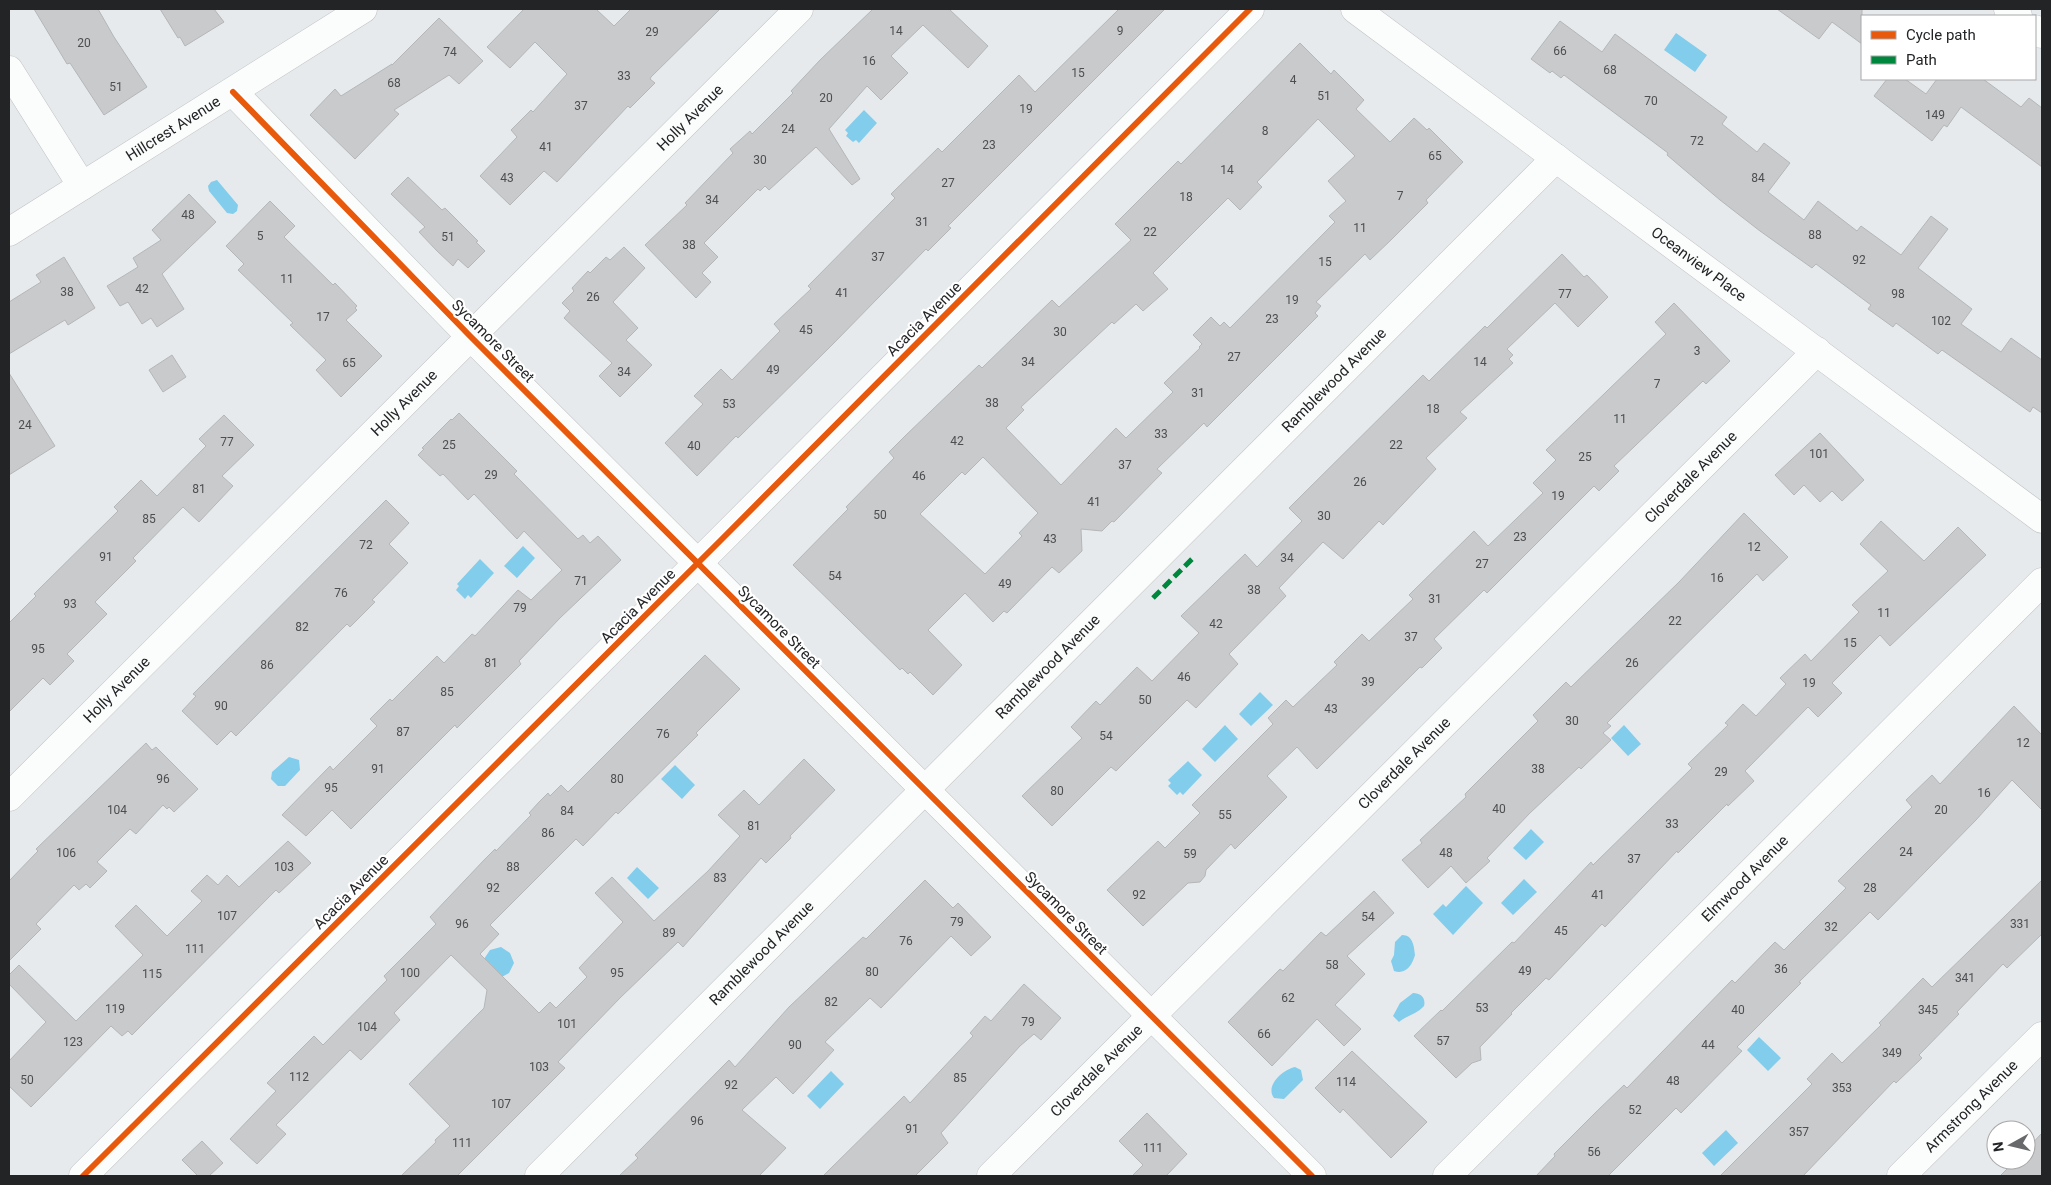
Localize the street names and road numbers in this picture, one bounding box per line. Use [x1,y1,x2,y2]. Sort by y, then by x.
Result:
street label: Holly Avenue [653,81,727,155]
street label: Hillcrest Avenue [123,92,224,165]
street label: Oceanview Place [1648,223,1750,305]
street label: Acacia Avenue [883,278,965,360]
street label: Sycamore Street [448,296,538,386]
street label: Ramblewood Avenue [1278,324,1390,436]
street label: Holly Avenue [367,366,441,440]
street label: Cloverdale Avenue [1641,427,1741,527]
street label: Acacia Avenue [597,565,679,647]
street label: Sycamore Street [734,582,824,672]
street label: Ramblewood Avenue [992,611,1104,723]
street label: Holly Avenue [80,653,154,727]
street label: Cloverdale Avenue [1354,713,1454,813]
street label: Elmwood Avenue [1698,832,1792,926]
street label: Acacia Avenue [310,851,392,933]
street label: Sycamore Street [1021,868,1111,958]
street label: Ramblewood Avenue [706,897,818,1009]
street label: Cloverdale Avenue [1047,1021,1146,1121]
street label: Armstrong Avenue [1921,1056,2022,1156]

